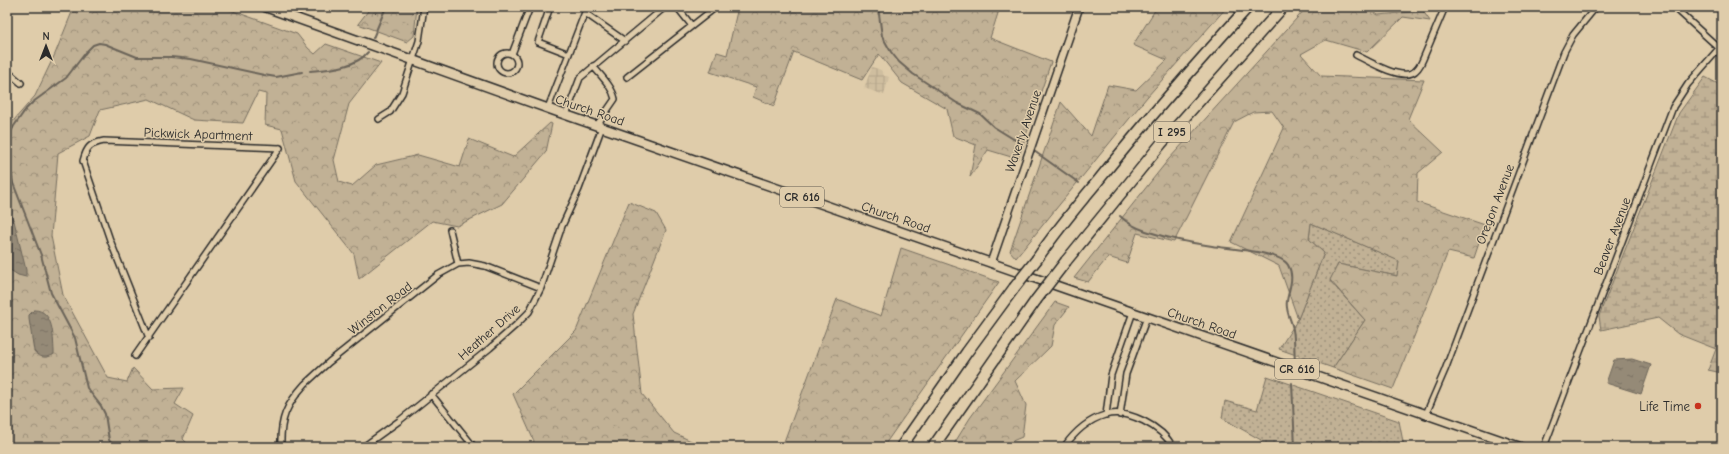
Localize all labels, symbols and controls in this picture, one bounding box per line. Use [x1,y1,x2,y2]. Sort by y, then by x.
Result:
north arrow [26,26,66,66]
text: N [42,30,50,43]
street label: Waverly Avenue [1002,87,1044,174]
street label: Church Road [554,91,626,129]
road number: I 295 [1154,122,1190,142]
street label: Pickwick Apartment [143,125,254,143]
street label: Oregon Avenue [1473,161,1517,246]
road number: CR 616 [780,187,824,207]
street label: Beaver Avenue [1590,195,1634,277]
street label: Church Road [860,198,932,236]
street label: Winston Road [345,278,415,338]
street label: Heather Drive [455,301,523,363]
street label: Church Road [1166,304,1238,342]
road number: CR 616 [1275,359,1319,379]
place label: Life Time [1639,399,1690,414]
marker: Life Time [1693,401,1703,411]

